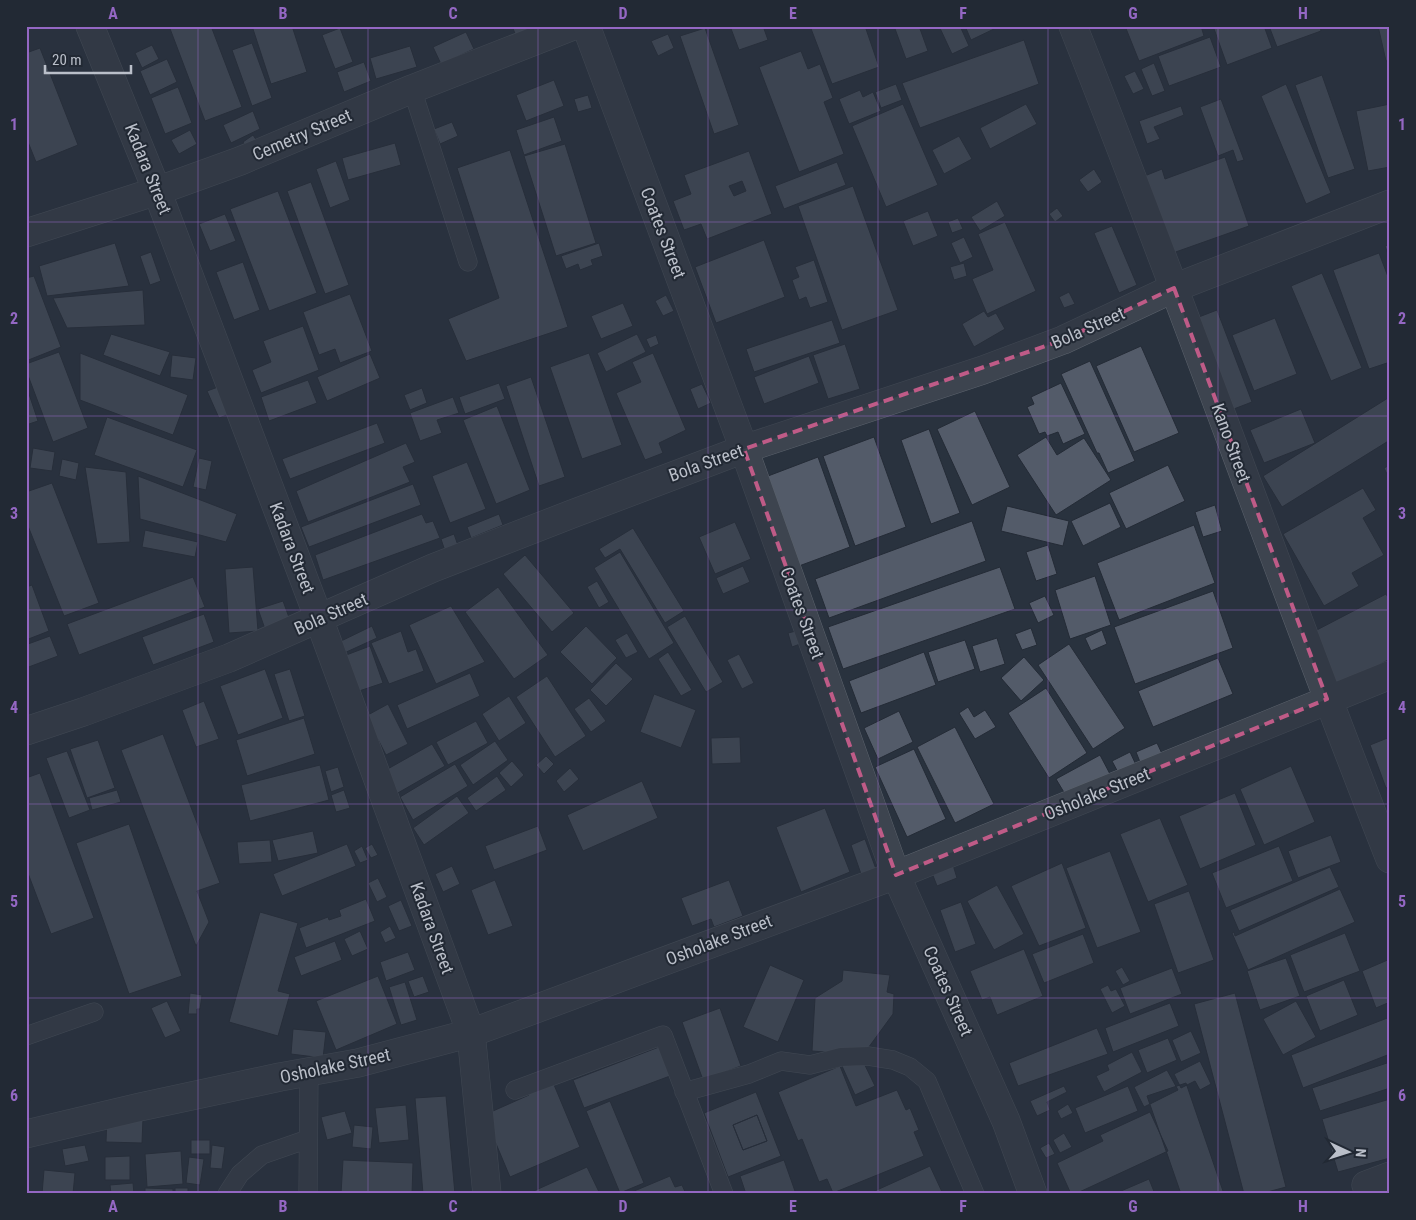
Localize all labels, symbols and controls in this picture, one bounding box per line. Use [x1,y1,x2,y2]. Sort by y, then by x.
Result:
text: A [108,4,118,23]
text: B [279,4,288,23]
text: C [448,4,458,23]
text: D [618,4,628,23]
text: E [789,4,797,23]
text: F [959,4,967,23]
text: G [1128,4,1138,23]
text: H [1298,4,1308,23]
scale bar [45,42,131,74]
text: 20 m [52,51,82,69]
street label: Cemetry Street [249,104,354,165]
text: 1 [10,115,18,134]
text: 1 [1398,115,1406,134]
street label: Kadara Street [121,120,176,217]
street label: Coates Street [636,184,690,281]
street label: Bola Street [1048,302,1128,353]
text: 2 [10,309,18,328]
text: 2 [1398,309,1406,328]
street label: Kano Street [1207,400,1255,485]
street label: Bola Street [666,439,746,486]
street label: Kadara Street [265,499,319,596]
text: 3 [10,504,18,523]
text: 3 [1398,504,1406,523]
street label: Coates Street [776,564,829,662]
street label: Bola Street [291,588,371,639]
text: 4 [10,698,18,717]
text: 4 [1398,698,1406,717]
street label: Osholake Street [1041,763,1153,824]
street label: Kadara Street [406,879,459,977]
text: 5 [10,892,18,911]
text: 5 [1398,892,1406,911]
street label: Osholake Street [663,910,775,969]
street label: Coates Street [919,943,978,1039]
street label: Osholake Street [278,1044,392,1087]
text: 6 [10,1086,18,1105]
text: 6 [1398,1086,1406,1105]
north arrow [1324,1128,1374,1178]
text: N [1353,1148,1369,1158]
text: A [108,1197,118,1216]
text: B [279,1197,288,1216]
text: C [448,1197,458,1216]
text: D [618,1197,628,1216]
text: E [789,1197,797,1216]
text: F [959,1197,967,1216]
text: G [1128,1197,1138,1216]
text: H [1298,1197,1308,1216]

